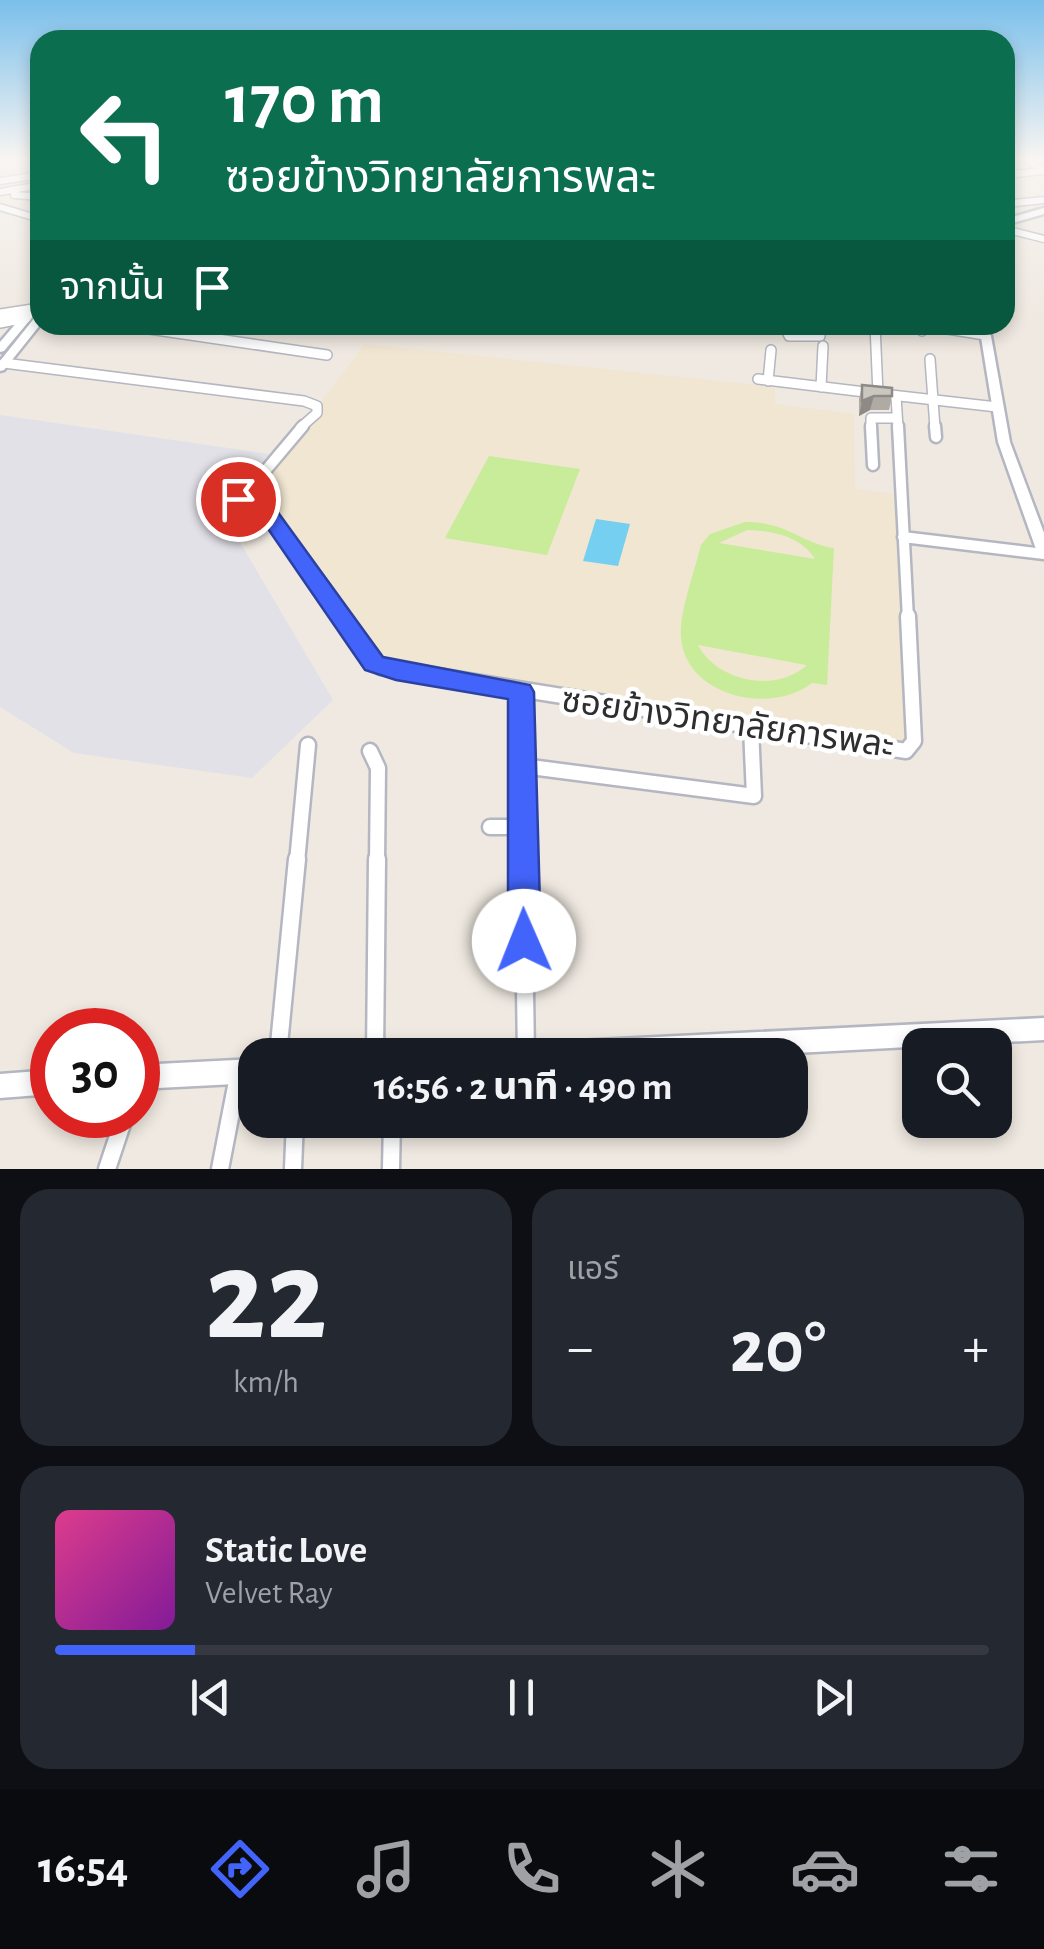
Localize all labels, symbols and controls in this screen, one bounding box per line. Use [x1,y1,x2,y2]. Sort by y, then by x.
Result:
text: 170 m [225,66,384,136]
icon: left [60,70,190,200]
text: ซอยข้างวิทยาลัยการพละ [225,156,656,201]
icon: arrive [185,260,240,315]
text: จากนั้น [60,269,165,307]
pin [196,457,281,542]
icon: arrive [211,472,266,527]
street label: ซอยข้างวิทยาลัยการพละ [559,680,897,764]
position arrow [472,889,576,993]
speed limit sign: 30 [30,1008,160,1138]
map controls [902,1028,1012,1138]
button: search [902,1028,1012,1138]
text: 16:56 · 2 นาที · 490 m [374,1069,672,1107]
text: 22 [205,1233,327,1363]
text: แอร์ [567,1253,619,1285]
text: 20° [730,1311,826,1386]
text: − [567,1321,593,1376]
text: + [963,1321,989,1376]
text: km/h [233,1366,299,1398]
text: Static Love [205,1532,367,1570]
text: Velvet Ray [205,1577,333,1609]
icon: previous [183,1670,238,1725]
icon: pause [494,1670,549,1725]
icon: next [806,1670,861,1725]
icon: directions [205,1834,275,1904]
icon: music [351,1834,421,1904]
icon: phone [497,1834,567,1904]
icon: climate [643,1834,713,1904]
icon: car [790,1834,860,1904]
icon: filters [936,1834,1006,1904]
text: 16:54 [38,1846,128,1891]

